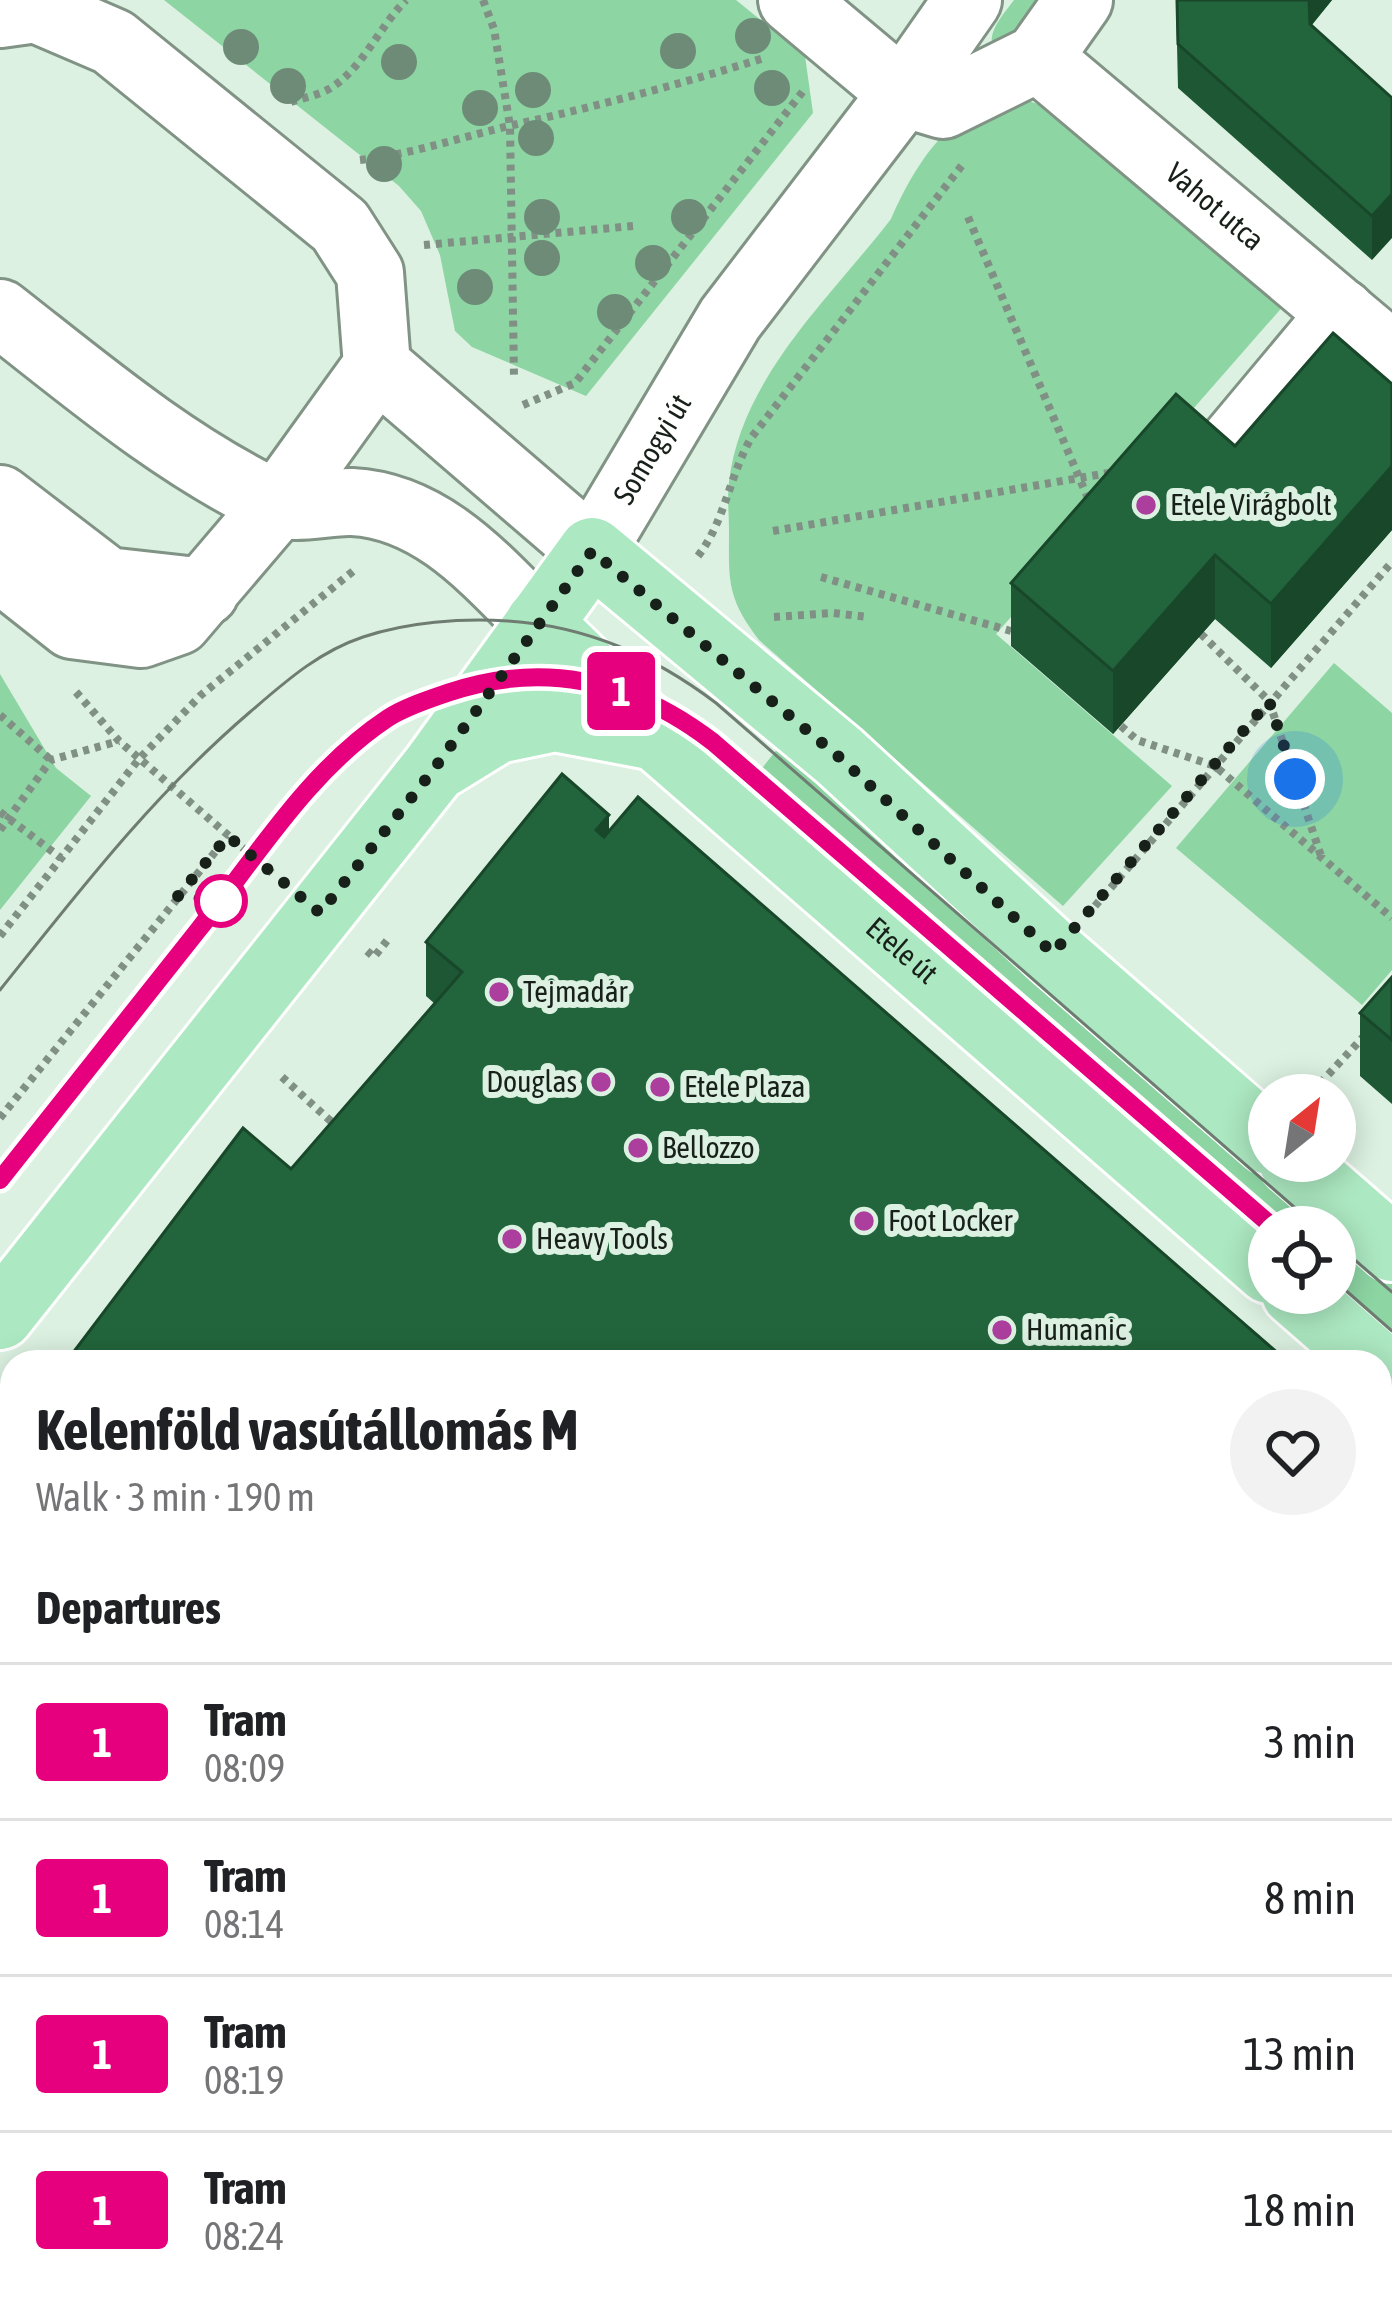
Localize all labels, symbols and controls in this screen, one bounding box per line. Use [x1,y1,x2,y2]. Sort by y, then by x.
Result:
street label: Vahot utca [1160,155,1271,257]
street label: Somogyi út [606,388,697,510]
place label: Etele Virágbolt [1170,487,1332,521]
marker: Etele Virágbolt [1133,492,1159,518]
line badge: 1 [582,652,660,730]
text: 1 [611,667,631,715]
your location [1265,749,1325,809]
unlabelled marker [196,876,246,926]
street label: Etele út [860,910,945,990]
place label: Tejmadár [523,974,629,1008]
marker: Tejmadár [486,979,512,1005]
place label: Douglas [486,1064,577,1098]
marker: Douglas [588,1069,614,1095]
place label: Etele Plaza [684,1069,805,1103]
marker: Etele Plaza [647,1074,673,1100]
north arrow [1248,1074,1356,1182]
map controls [1248,1074,1356,1314]
place label: Bellozzo [662,1130,755,1164]
marker: Bellozzo [625,1135,651,1161]
place label: Foot Locker [888,1203,1013,1237]
button: locate [1248,1206,1356,1314]
marker: Foot Locker [851,1208,877,1234]
place label: Heavy Tools [536,1221,668,1255]
marker: Heavy Tools [499,1226,525,1252]
place label: Humanic [1026,1312,1127,1346]
marker: Humanic [989,1317,1015,1343]
button: heart [1230,1389,1356,1515]
text: Kelenföld vasútállomás M [36,1397,579,1462]
text: Walk · 3 min · 190 m [36,1475,315,1519]
text: Departures [36,1582,221,1634]
text: Tram [204,1694,287,1746]
text: 3 min [1264,1716,1356,1768]
text: 1 [92,1718,112,1766]
text: 08:09 [204,1746,285,1790]
text: Tram [204,1850,287,1902]
text: 8 min [1264,1872,1356,1924]
text: 1 [92,1874,112,1922]
text: 08:14 [204,1902,284,1946]
text: Tram [204,2006,287,2058]
text: 13 min [1243,2028,1356,2080]
text: 1 [92,2030,112,2078]
text: 08:19 [204,2058,284,2102]
text: Tram [204,2162,287,2214]
text: 18 min [1243,2184,1356,2236]
text: 1 [92,2186,112,2234]
text: 08:24 [204,2214,284,2258]

